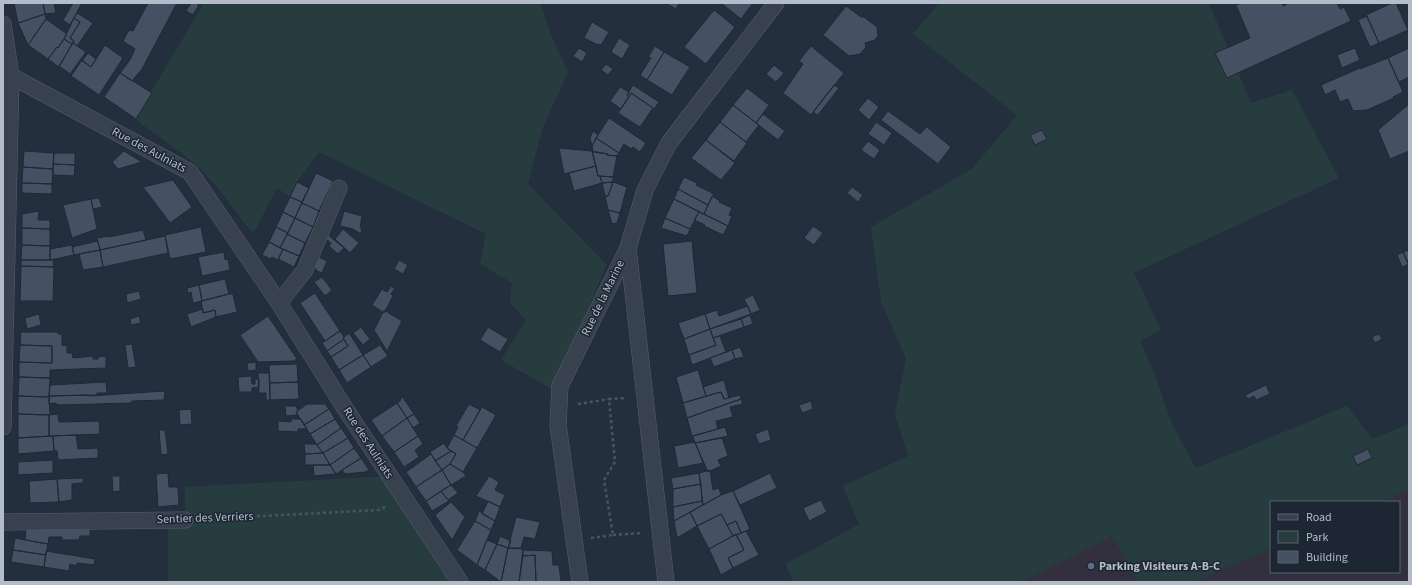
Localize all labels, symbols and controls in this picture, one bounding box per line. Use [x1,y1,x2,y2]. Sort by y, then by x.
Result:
street label: Rue des Aulniats [109,123,189,177]
street label: Rue de la Marine [577,257,629,339]
street label: Rue des Aulniats [339,404,397,482]
legend [1270,501,1400,573]
street label: Sentier des Verriers [156,508,254,528]
text: Road [1306,509,1332,526]
text: Park [1306,529,1328,546]
text: Building [1306,549,1348,566]
place label: Parking Visiteurs A-B-C [1099,558,1220,575]
marker: Parking Visiteurs A-B-C [1086,561,1096,571]

